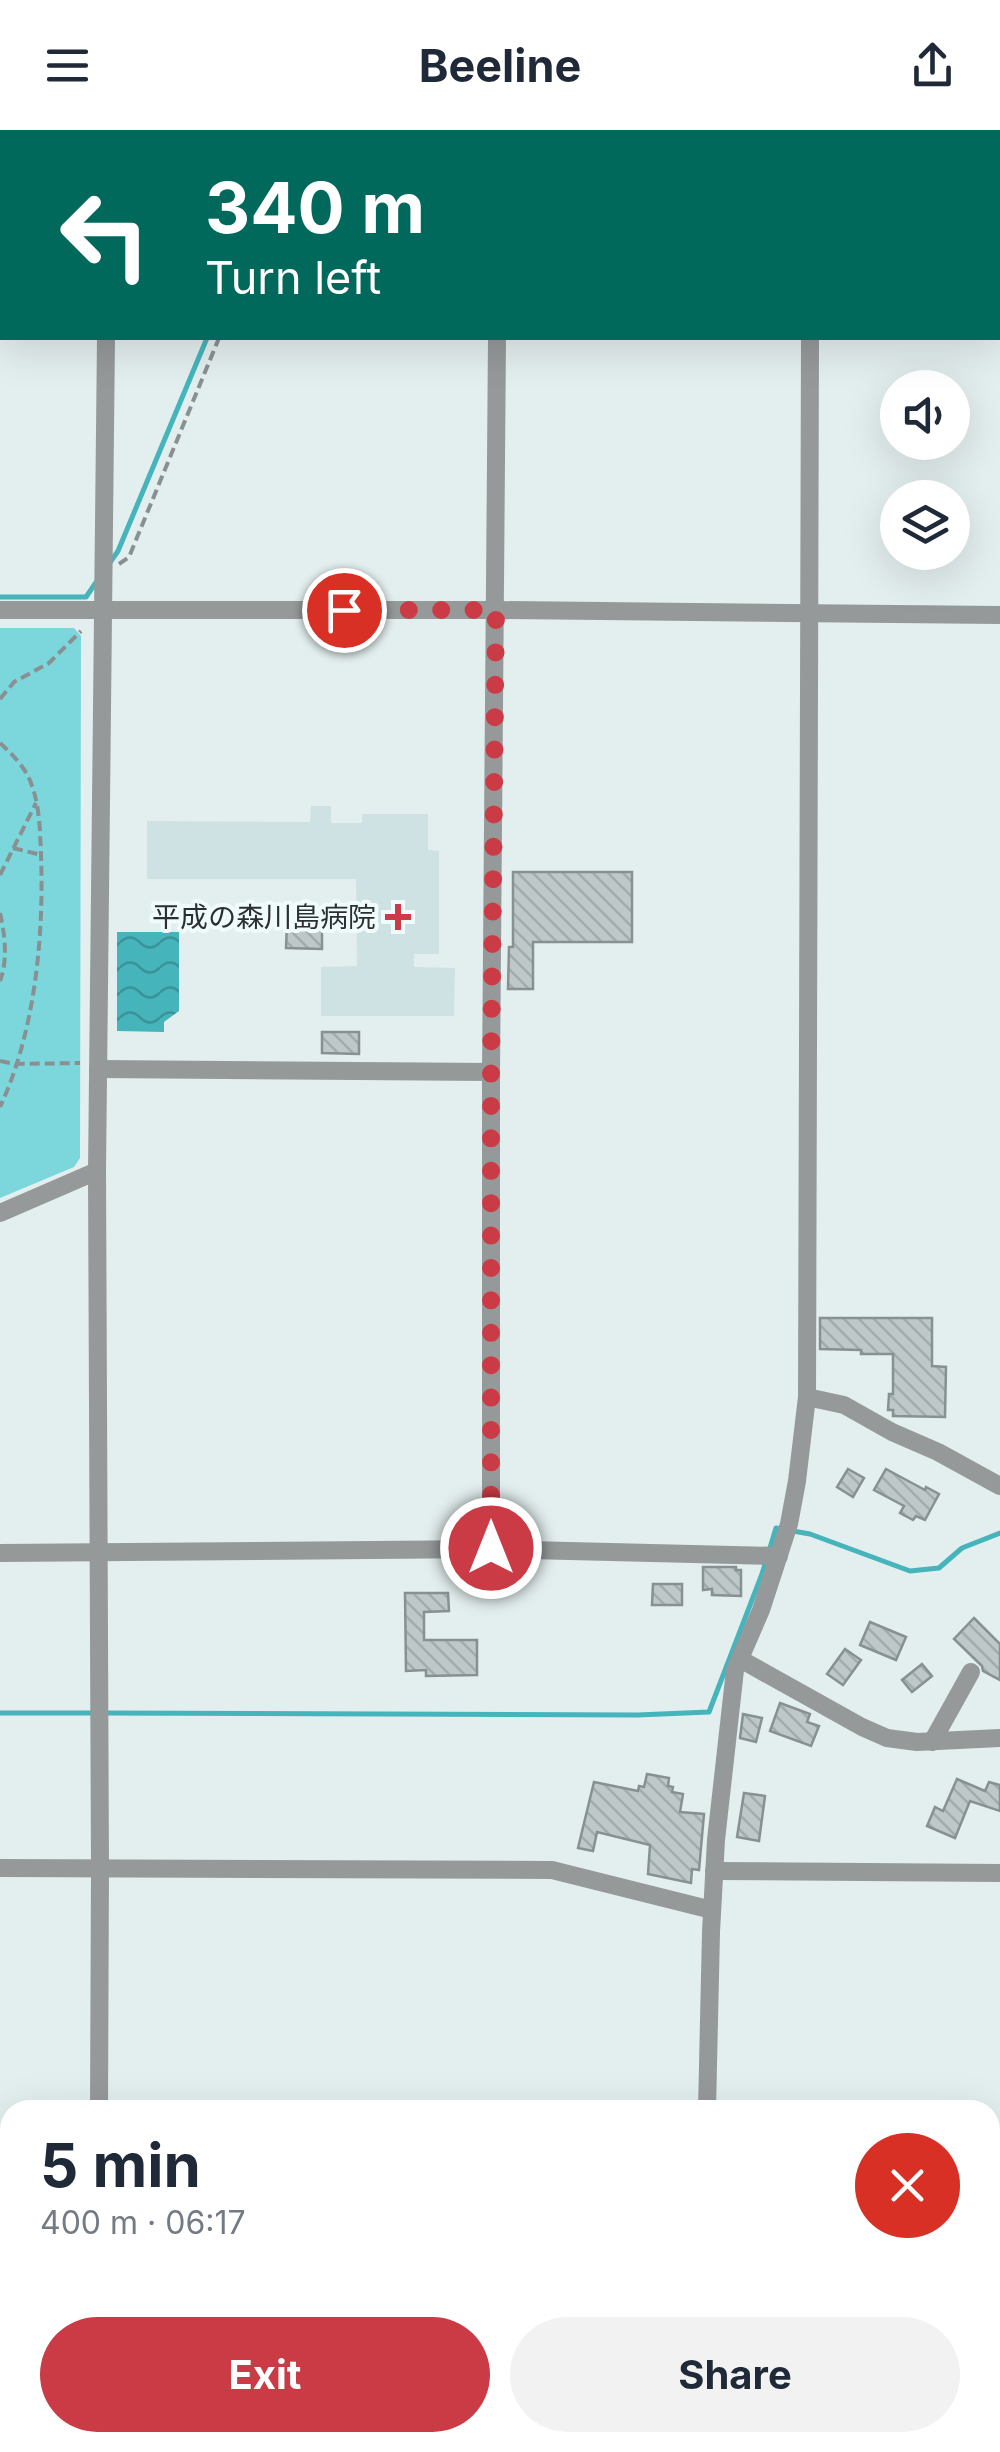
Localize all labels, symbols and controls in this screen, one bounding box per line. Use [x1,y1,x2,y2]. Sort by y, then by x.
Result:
icon: menu [40,38,95,93]
text: Beeline [419,38,581,93]
icon: share [905,38,960,93]
text: 340 m [205,165,425,250]
icon: left [40,170,170,300]
text: Turn left [205,250,381,305]
map controls [880,370,970,570]
button: sound [880,370,970,460]
button: layers [880,480,970,570]
pin [302,568,387,653]
icon: arrive [317,583,372,638]
place label: 平成の森川島病院 [152,900,376,934]
marker: 平成の森川島病院 [385,904,411,930]
position arrow [439,1496,543,1600]
text: 5 min [40,2129,201,2201]
button: close [855,2133,960,2238]
text: 400 m · 06:17 [40,2203,246,2242]
button: Exit [40,2317,490,2432]
button: Share [510,2317,960,2432]

